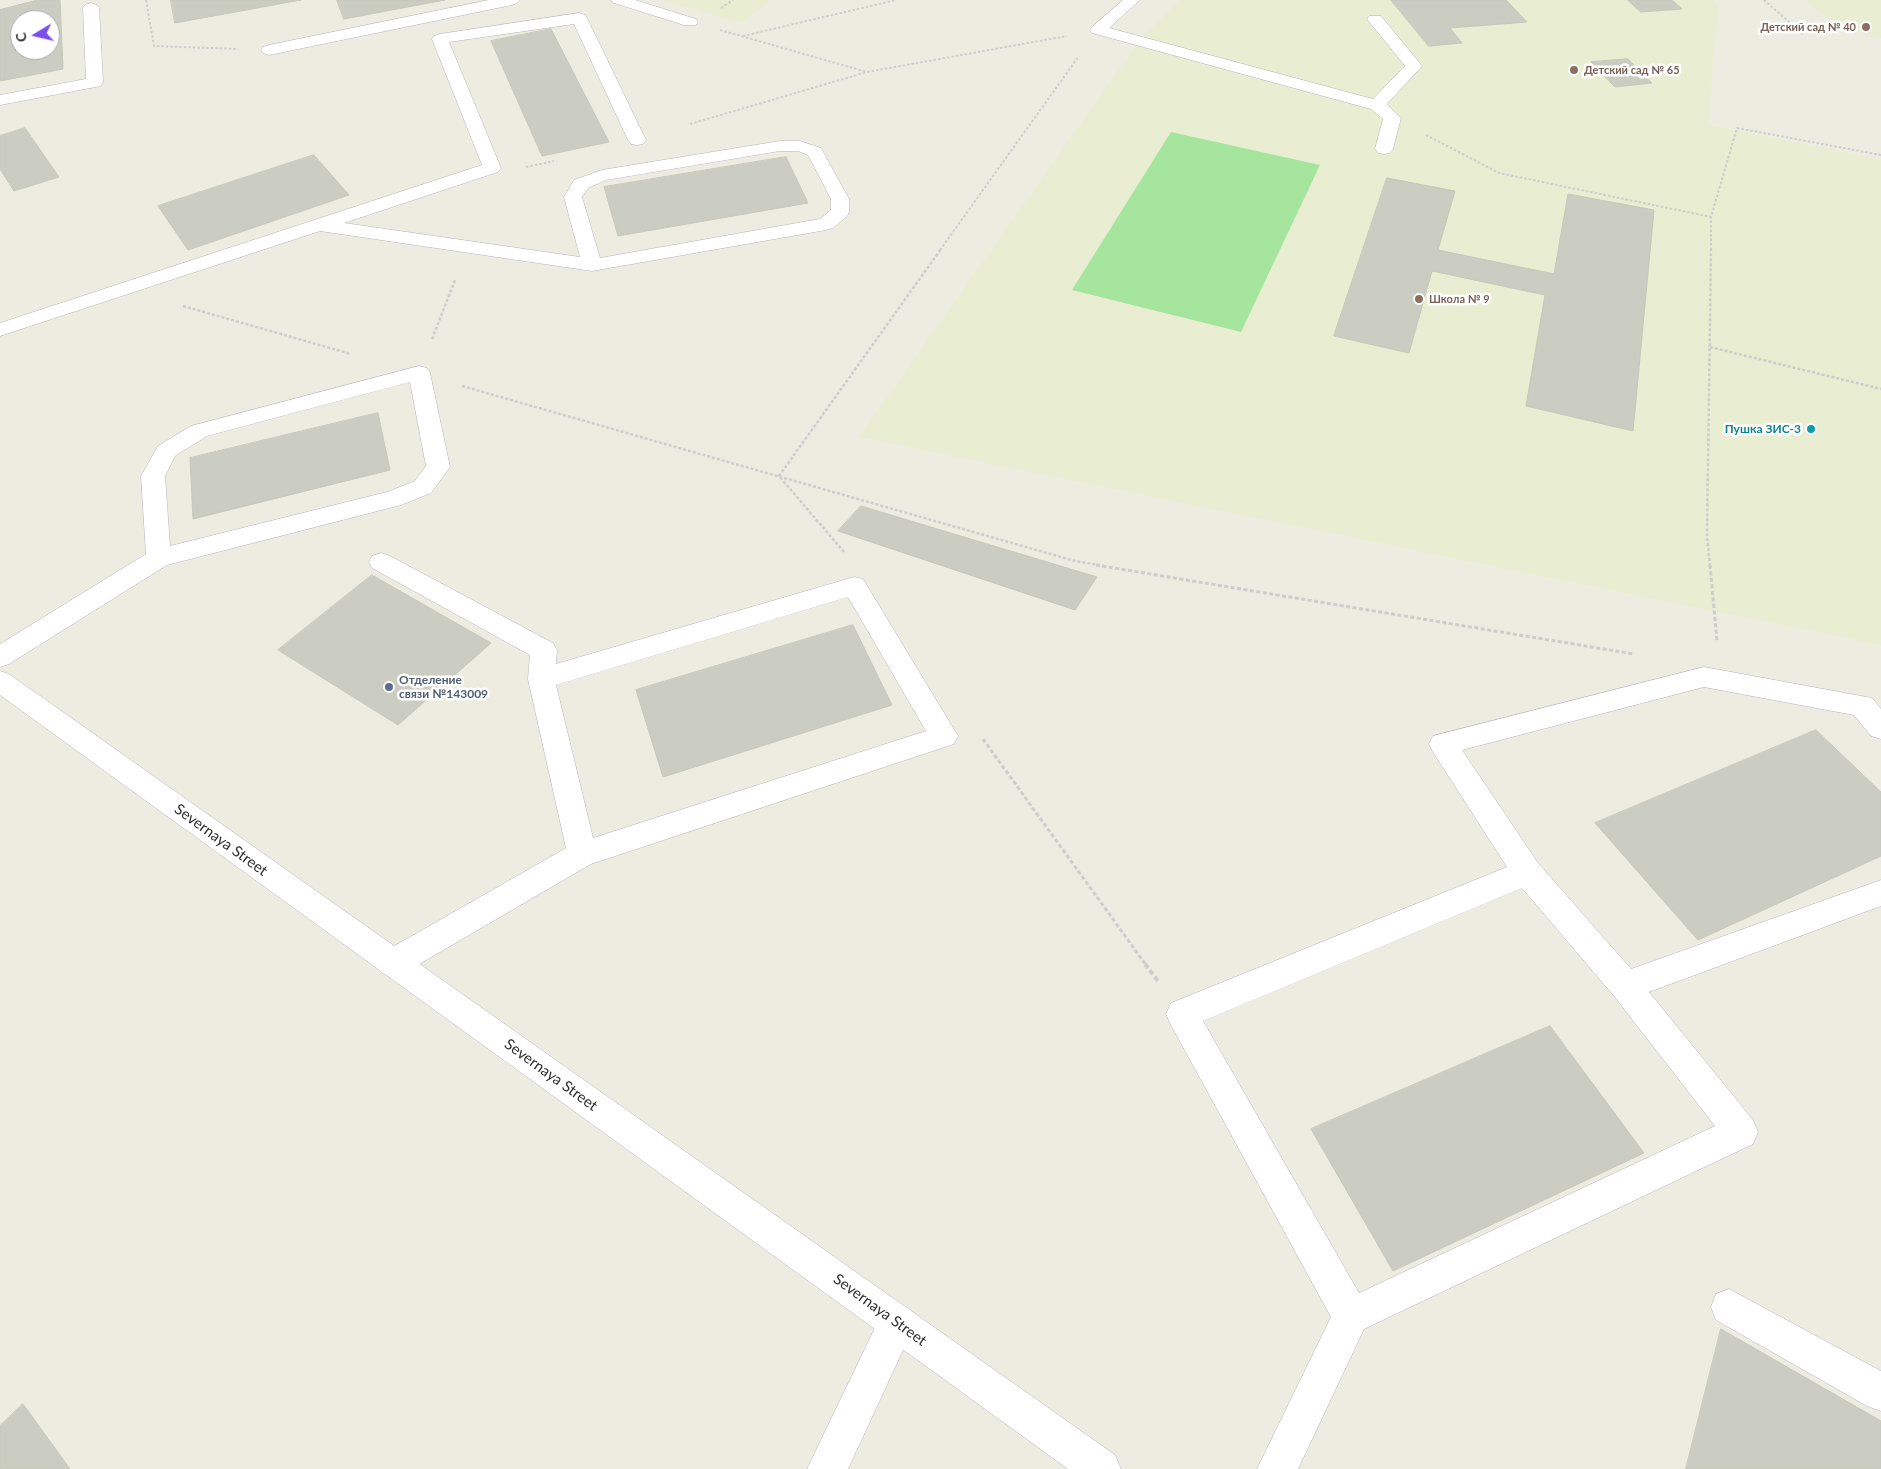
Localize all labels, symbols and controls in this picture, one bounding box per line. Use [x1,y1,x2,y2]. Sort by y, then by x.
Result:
north arrow [10,10,60,60]
place label: Детский сад № 40 [1760,20,1856,34]
marker: Детский сад № 40 [1860,21,1872,33]
text: С [12,31,30,43]
place label: Детский сад № 65 [1584,63,1680,77]
marker: Детский сад № 65 [1568,64,1580,76]
place label: Школа № 9 [1429,292,1490,306]
marker: Школа № 9 [1413,293,1425,305]
place label: Пушка ЗИС-3 [1725,422,1801,436]
marker: Пушка ЗИС-3 [1805,423,1817,435]
place label: Отделение связи №143009 [399,673,488,701]
marker: Отделение связи №143009 [383,681,395,693]
street label: Severnaya Street [171,800,271,880]
street label: Severnaya Street [501,1035,601,1115]
street label: Severnaya Street [830,1270,930,1350]

